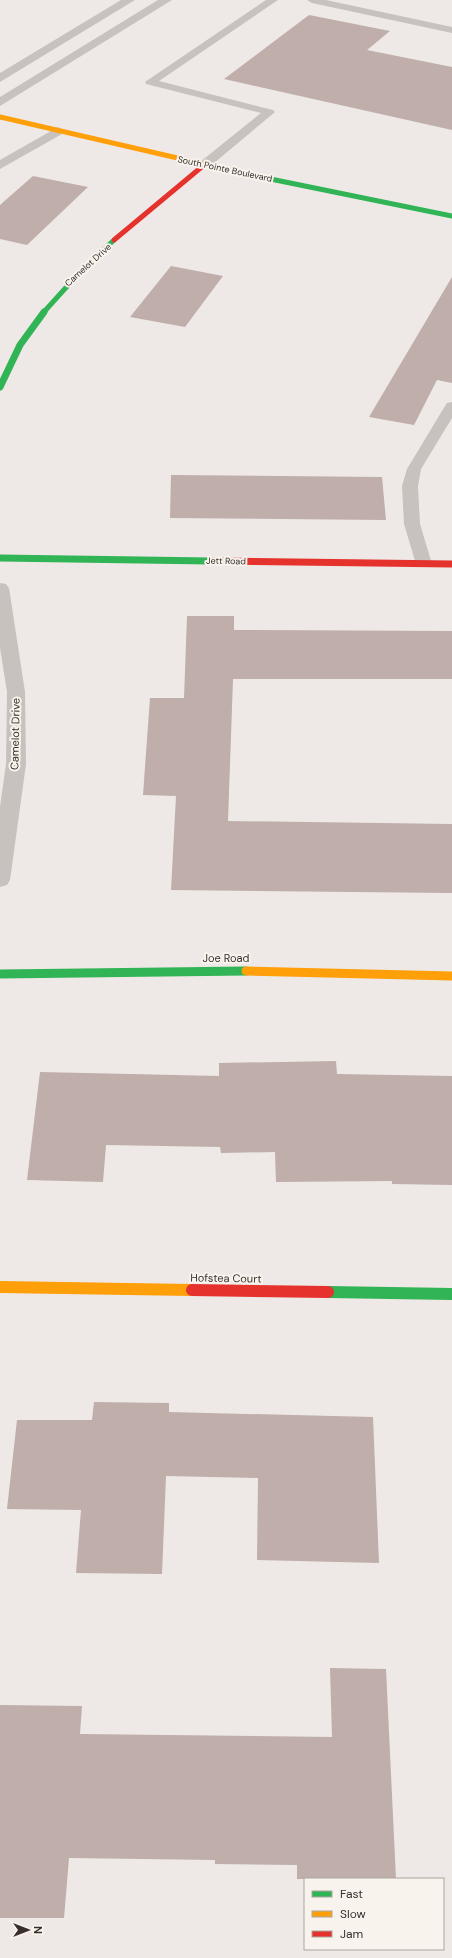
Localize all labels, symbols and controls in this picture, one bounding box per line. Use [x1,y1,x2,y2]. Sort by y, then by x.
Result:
street label: South Pointe Boulevard [177,153,274,185]
street label: Camelot Drive [62,241,114,289]
street label: Jett Road [206,555,246,567]
street label: Camelot Drive [7,698,23,770]
street label: Joe Road [203,951,250,965]
street label: Hofstea Court [190,1270,262,1286]
legend [304,1878,444,1950]
text: Fast [340,1886,363,1902]
text: Slow [340,1906,366,1922]
north arrow [8,1910,48,1950]
text: N [31,1926,45,1934]
text: Jam [340,1926,363,1942]

